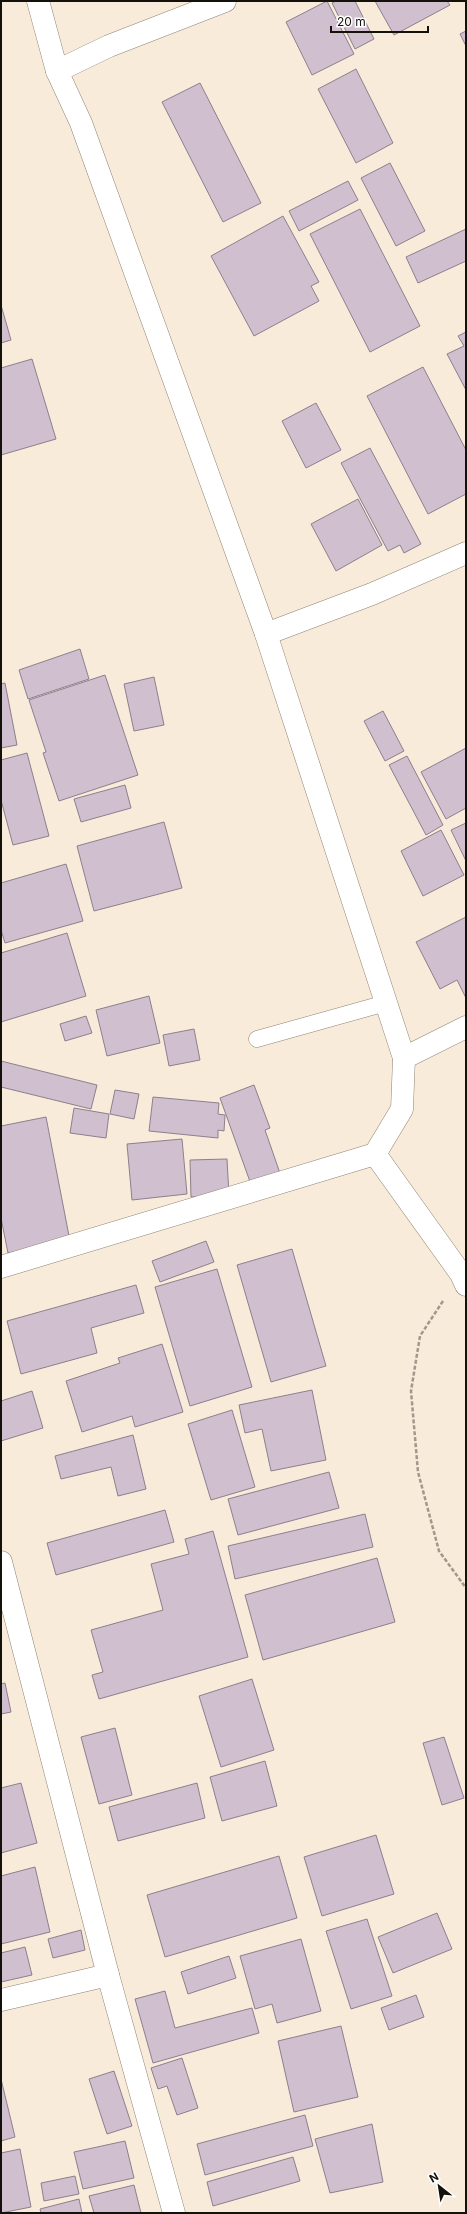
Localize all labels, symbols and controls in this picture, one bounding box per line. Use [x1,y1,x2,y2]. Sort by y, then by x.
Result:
scale bar [331,8,428,34]
text: 20 m [337,14,366,29]
north arrow [419,2166,459,2206]
text: N [427,2169,441,2185]

